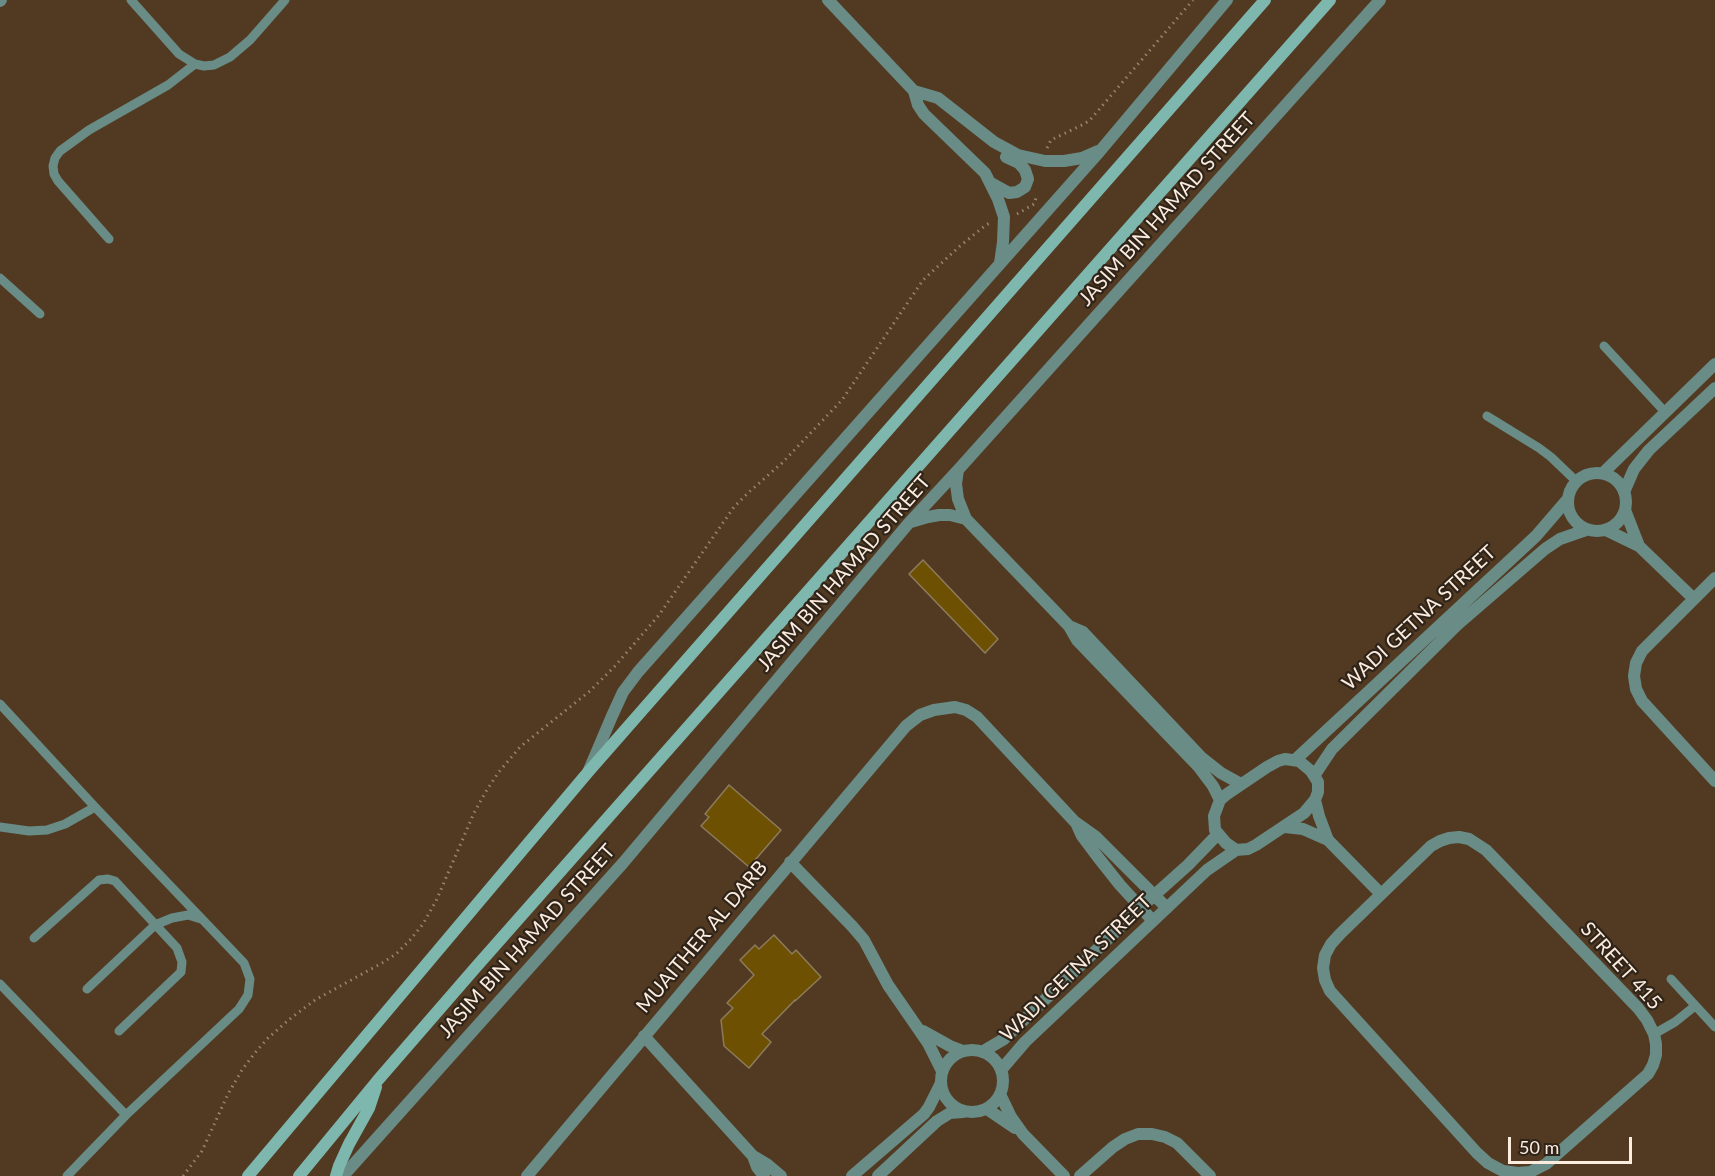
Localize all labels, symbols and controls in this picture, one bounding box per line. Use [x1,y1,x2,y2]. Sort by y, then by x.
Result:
street label: JASIM BIN HAMAD STREET [1074,107,1260,311]
street label: JASIM BIN HAMAD STREET [752,470,936,676]
street label: WADI GETNA STREET [1337,541,1501,695]
street label: JASIM BIN HAMAD STREET [434,839,620,1043]
street label: MUAITHER AL DARB [631,856,773,1018]
street label: WADI GETNA STREET [995,889,1157,1047]
street label: STREET 415 [1575,917,1667,1015]
scale bar [1511,1125,1636,1163]
text: 50 m [1519,1136,1559,1158]

